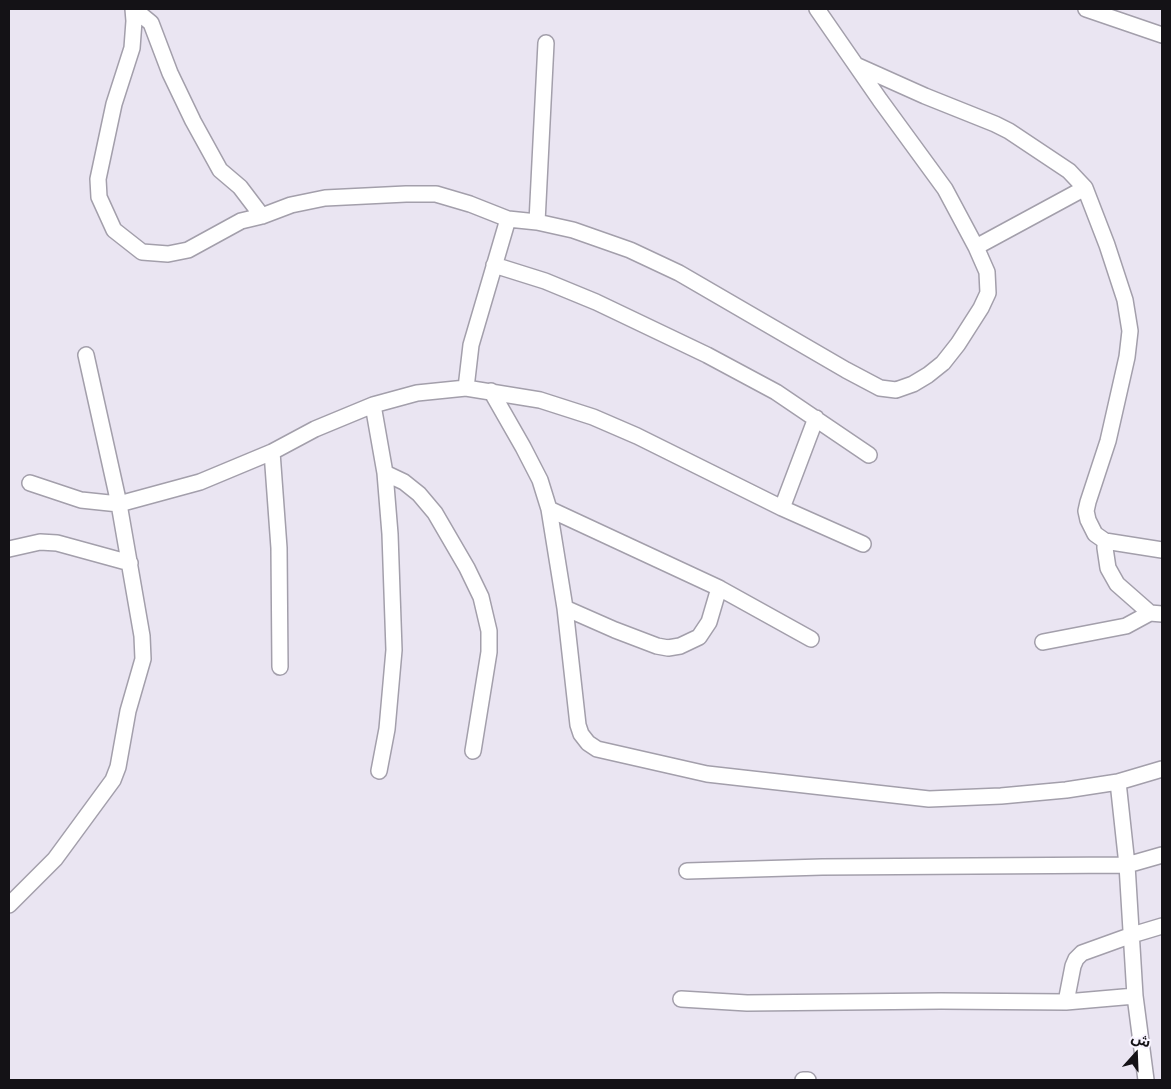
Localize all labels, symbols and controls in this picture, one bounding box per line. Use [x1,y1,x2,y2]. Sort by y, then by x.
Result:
text: ش [1129,1028,1153,1051]
north arrow [1111,1029,1161,1079]

